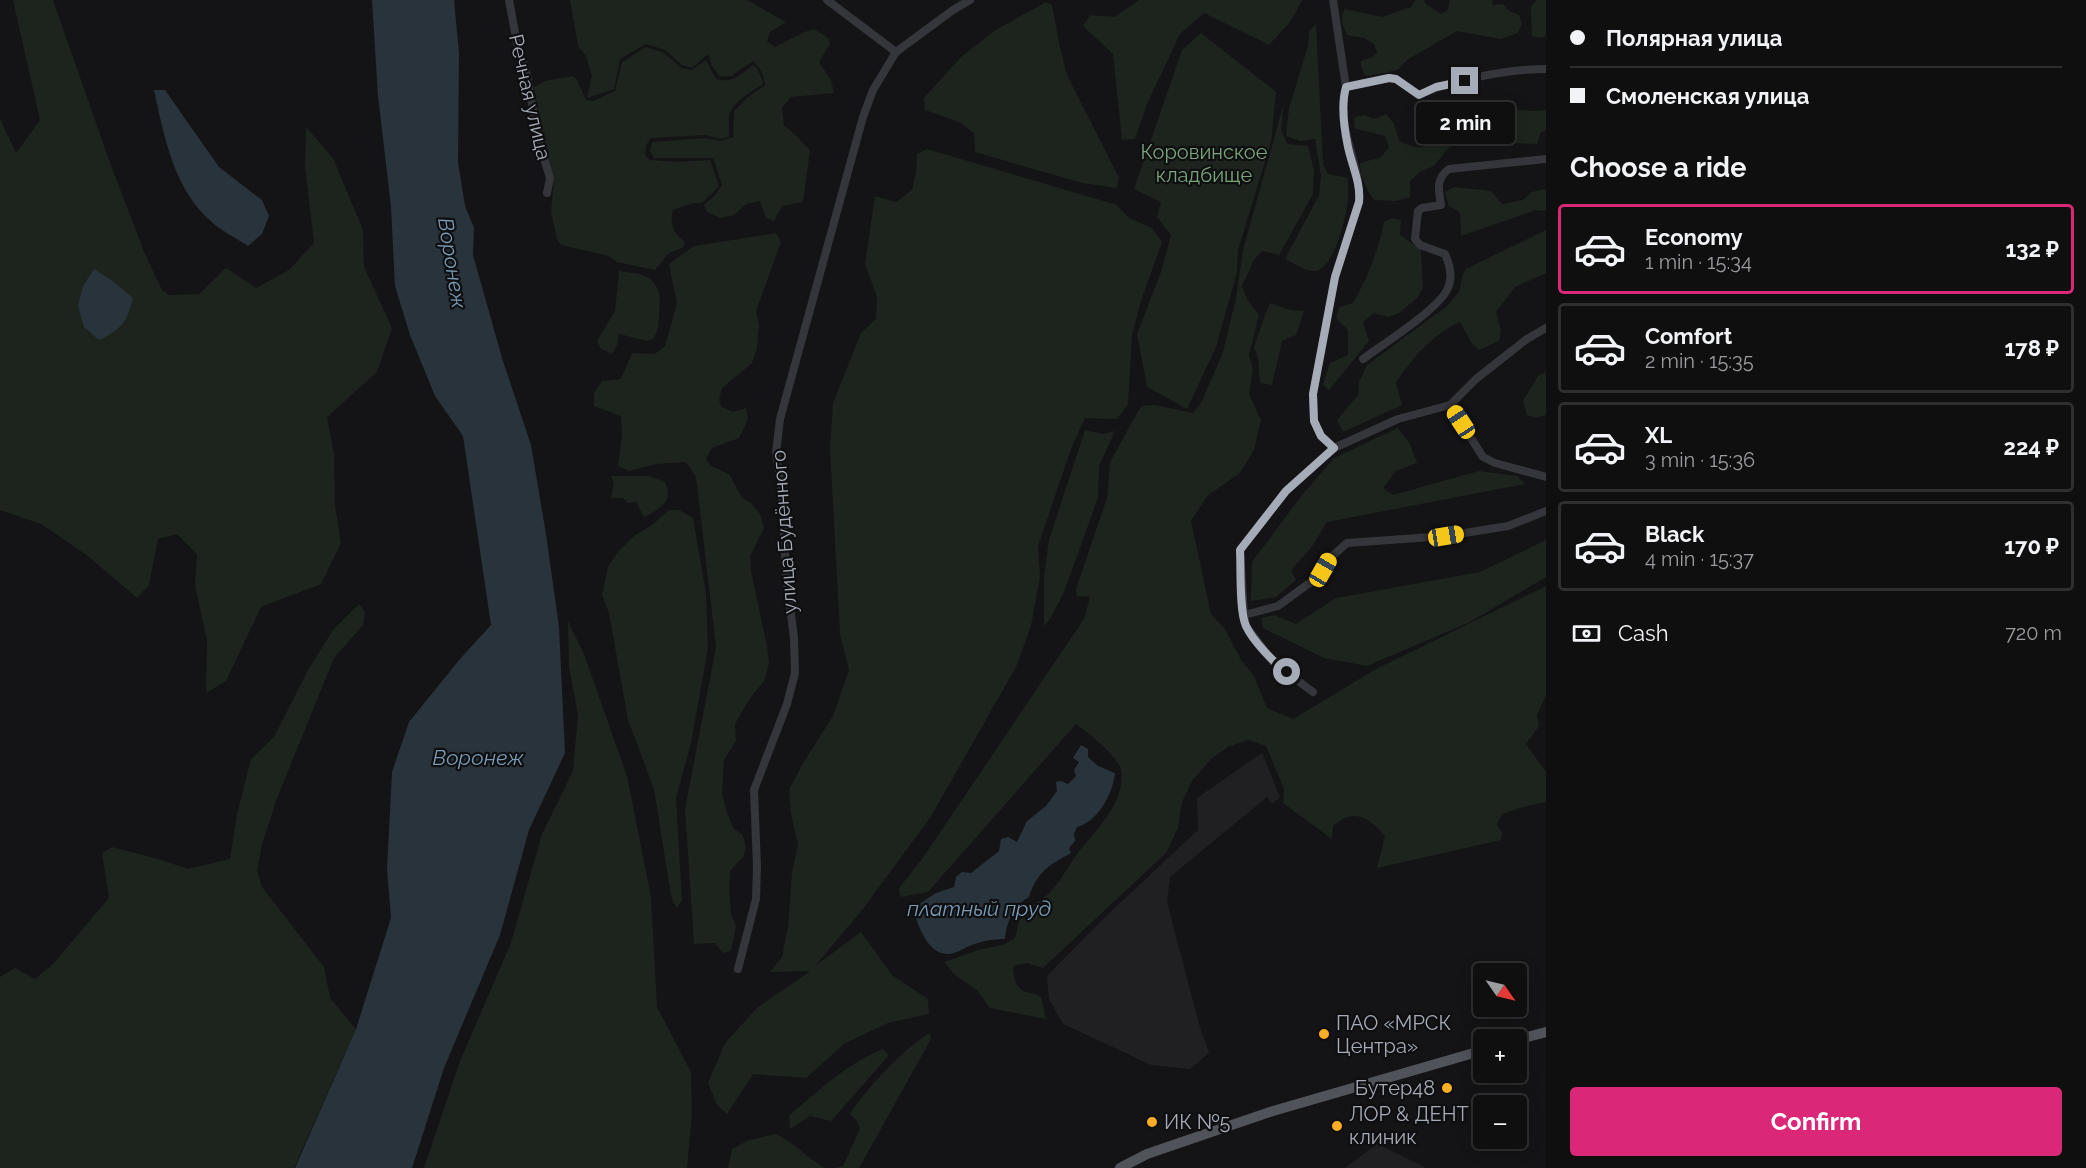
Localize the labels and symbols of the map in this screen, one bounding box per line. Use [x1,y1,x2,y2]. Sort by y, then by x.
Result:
street label: Речная улица [504,32,556,162]
route end [1451,67,1478,94]
callout: 2 min [1416,102,1514,144]
park label: Коровинское кладбище [1141,140,1268,187]
water label: Воронеж [433,216,472,311]
car [1444,402,1478,442]
street label: улица Будённого [766,449,802,615]
car [1427,524,1465,548]
car [1306,550,1340,590]
route start [1273,658,1300,685]
water label: Воронеж [432,745,524,770]
water label: платный пруд [907,896,1051,921]
north arrow [1473,963,1527,1017]
place label: ПАО «МРСК Центра» [1336,1011,1452,1058]
marker: ПАО «МРСК Центра» [1317,1027,1331,1041]
place label: Бутер48 [1355,1076,1435,1100]
marker: Бутер48 [1440,1081,1454,1095]
place label: ЛОР & ДЕНТ клиник [1349,1102,1469,1149]
place label: ИК №5 [1164,1110,1231,1134]
marker: ИК №5 [1145,1115,1159,1129]
marker: ЛОР & ДЕНТ клиник [1330,1119,1344,1133]

